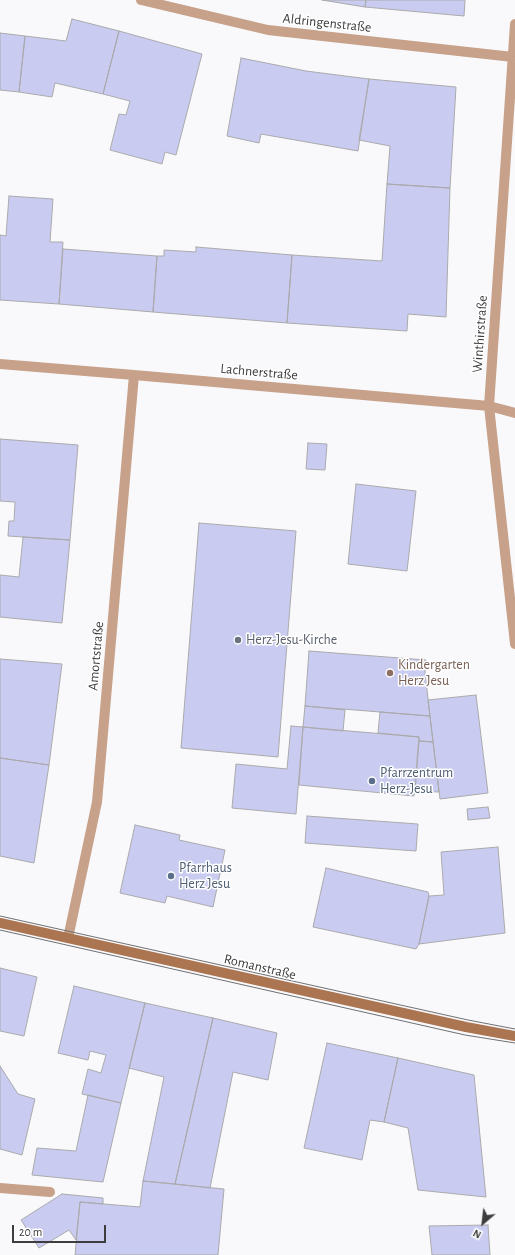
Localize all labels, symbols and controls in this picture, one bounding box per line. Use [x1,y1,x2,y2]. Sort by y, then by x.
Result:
street label: Aldringenstraße [282,10,372,36]
street label: Winthirstraße [469,295,491,373]
street label: Lachnerstraße [220,360,298,384]
street label: Amortstraße [85,621,107,691]
place label: Herz-Jesu-Kirche [246,632,337,648]
marker: Herz-Jesu-Kirche [233,635,243,645]
place label: Kindergarten Herz Jesu [398,657,470,690]
marker: Kindergarten Herz Jesu [385,668,395,678]
place label: Pfarrzentrum Herz-Jesu [380,765,453,798]
marker: Pfarrzentrum Herz-Jesu [367,776,377,786]
place label: Pfarrhaus Herz Jesu [179,860,232,892]
marker: Pfarrhaus Herz Jesu [166,871,176,881]
street label: Romanstraße [222,951,298,983]
north arrow [463,1203,503,1243]
scale bar [14,1217,108,1243]
text: 20 m [19,1226,42,1238]
text: N [471,1227,483,1241]

